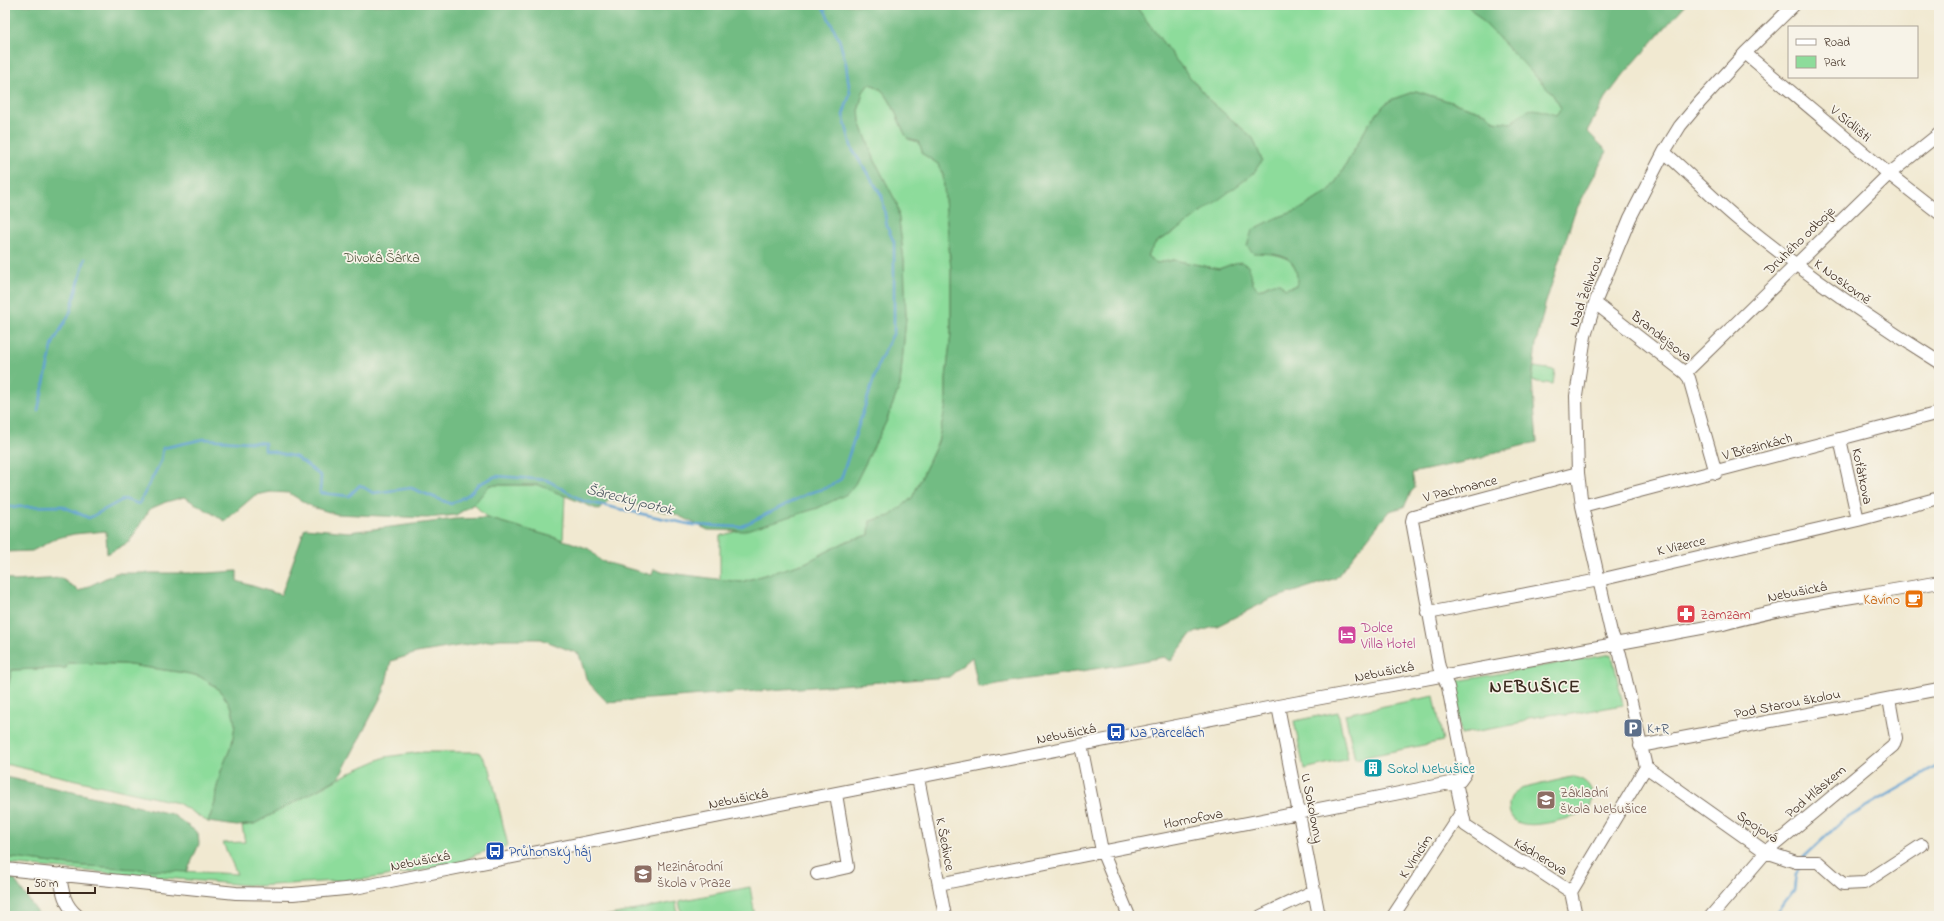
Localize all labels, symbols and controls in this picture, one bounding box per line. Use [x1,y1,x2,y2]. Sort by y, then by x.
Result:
legend [1788,26,1918,78]
text: Road [1824,34,1850,52]
text: Park [1824,54,1846,72]
street label: V Sídlišti [1824,100,1875,148]
street label: Druhého odboje [1759,201,1841,281]
park label: Divoká Šárka [343,248,420,269]
street label: Nad Želivkou [1564,253,1609,330]
street label: K Noskovně [1809,254,1876,311]
street label: Brandejsova [1625,306,1696,368]
street label: V Březinkách [1719,428,1795,467]
street label: Koťátkova [1845,446,1878,506]
street label: V Pachmance [1420,470,1500,509]
water label: Šárecký potok [584,479,677,523]
street label: K Vizerce [1655,531,1708,562]
street label: Nebušická [1766,576,1829,609]
cafe icon: Kavíno [1903,588,1925,610]
place label: Kavíno [1864,590,1900,611]
pharmacy icon: Zamzam [1675,603,1697,625]
place label: Zamzam [1700,605,1751,626]
place label: Dolce Villa Hotel [1360,618,1415,655]
hotel icon: Dolce Villa Hotel [1336,624,1358,646]
street label: Nebušická [1353,656,1416,689]
district label: NEBUŠICE [1489,675,1581,701]
street label: Pod Starou školou [1732,684,1842,725]
parking icon: K+R [1622,717,1644,739]
street label: Nebušická [1035,718,1098,751]
place label: K+R [1647,719,1669,740]
bus stop icon: Na Parcelách [1105,721,1127,743]
place label: Na Parcelách [1130,723,1204,744]
building icon: Sokol Nebušice [1362,757,1384,779]
place label: Sokol Nebušice [1387,759,1476,780]
street label: Pod Hláskem [1781,760,1851,824]
street label: U Sokolovny [1293,771,1329,845]
street label: Nebušická [707,783,770,816]
place label: Základní škola Nebušice [1560,783,1647,820]
school or university icon: Základní škola Nebušice [1535,789,1557,811]
street label: Hornofova [1162,803,1225,835]
street label: Spojová [1732,806,1782,849]
street label: K Šedivce [929,816,960,873]
street label: K Vinicím [1394,830,1439,883]
street label: Kádnerova [1509,833,1571,882]
bus stop icon: Průhonský háj [484,840,506,862]
place label: Průhonský háj [509,842,592,864]
street label: Nebušická [389,845,452,878]
place label: Mezinárodní škola v Praze [657,857,731,894]
school or university icon: Mezinárodní škola v Praze [632,863,654,885]
scale bar [28,869,95,895]
text: 50 m [34,875,58,893]

